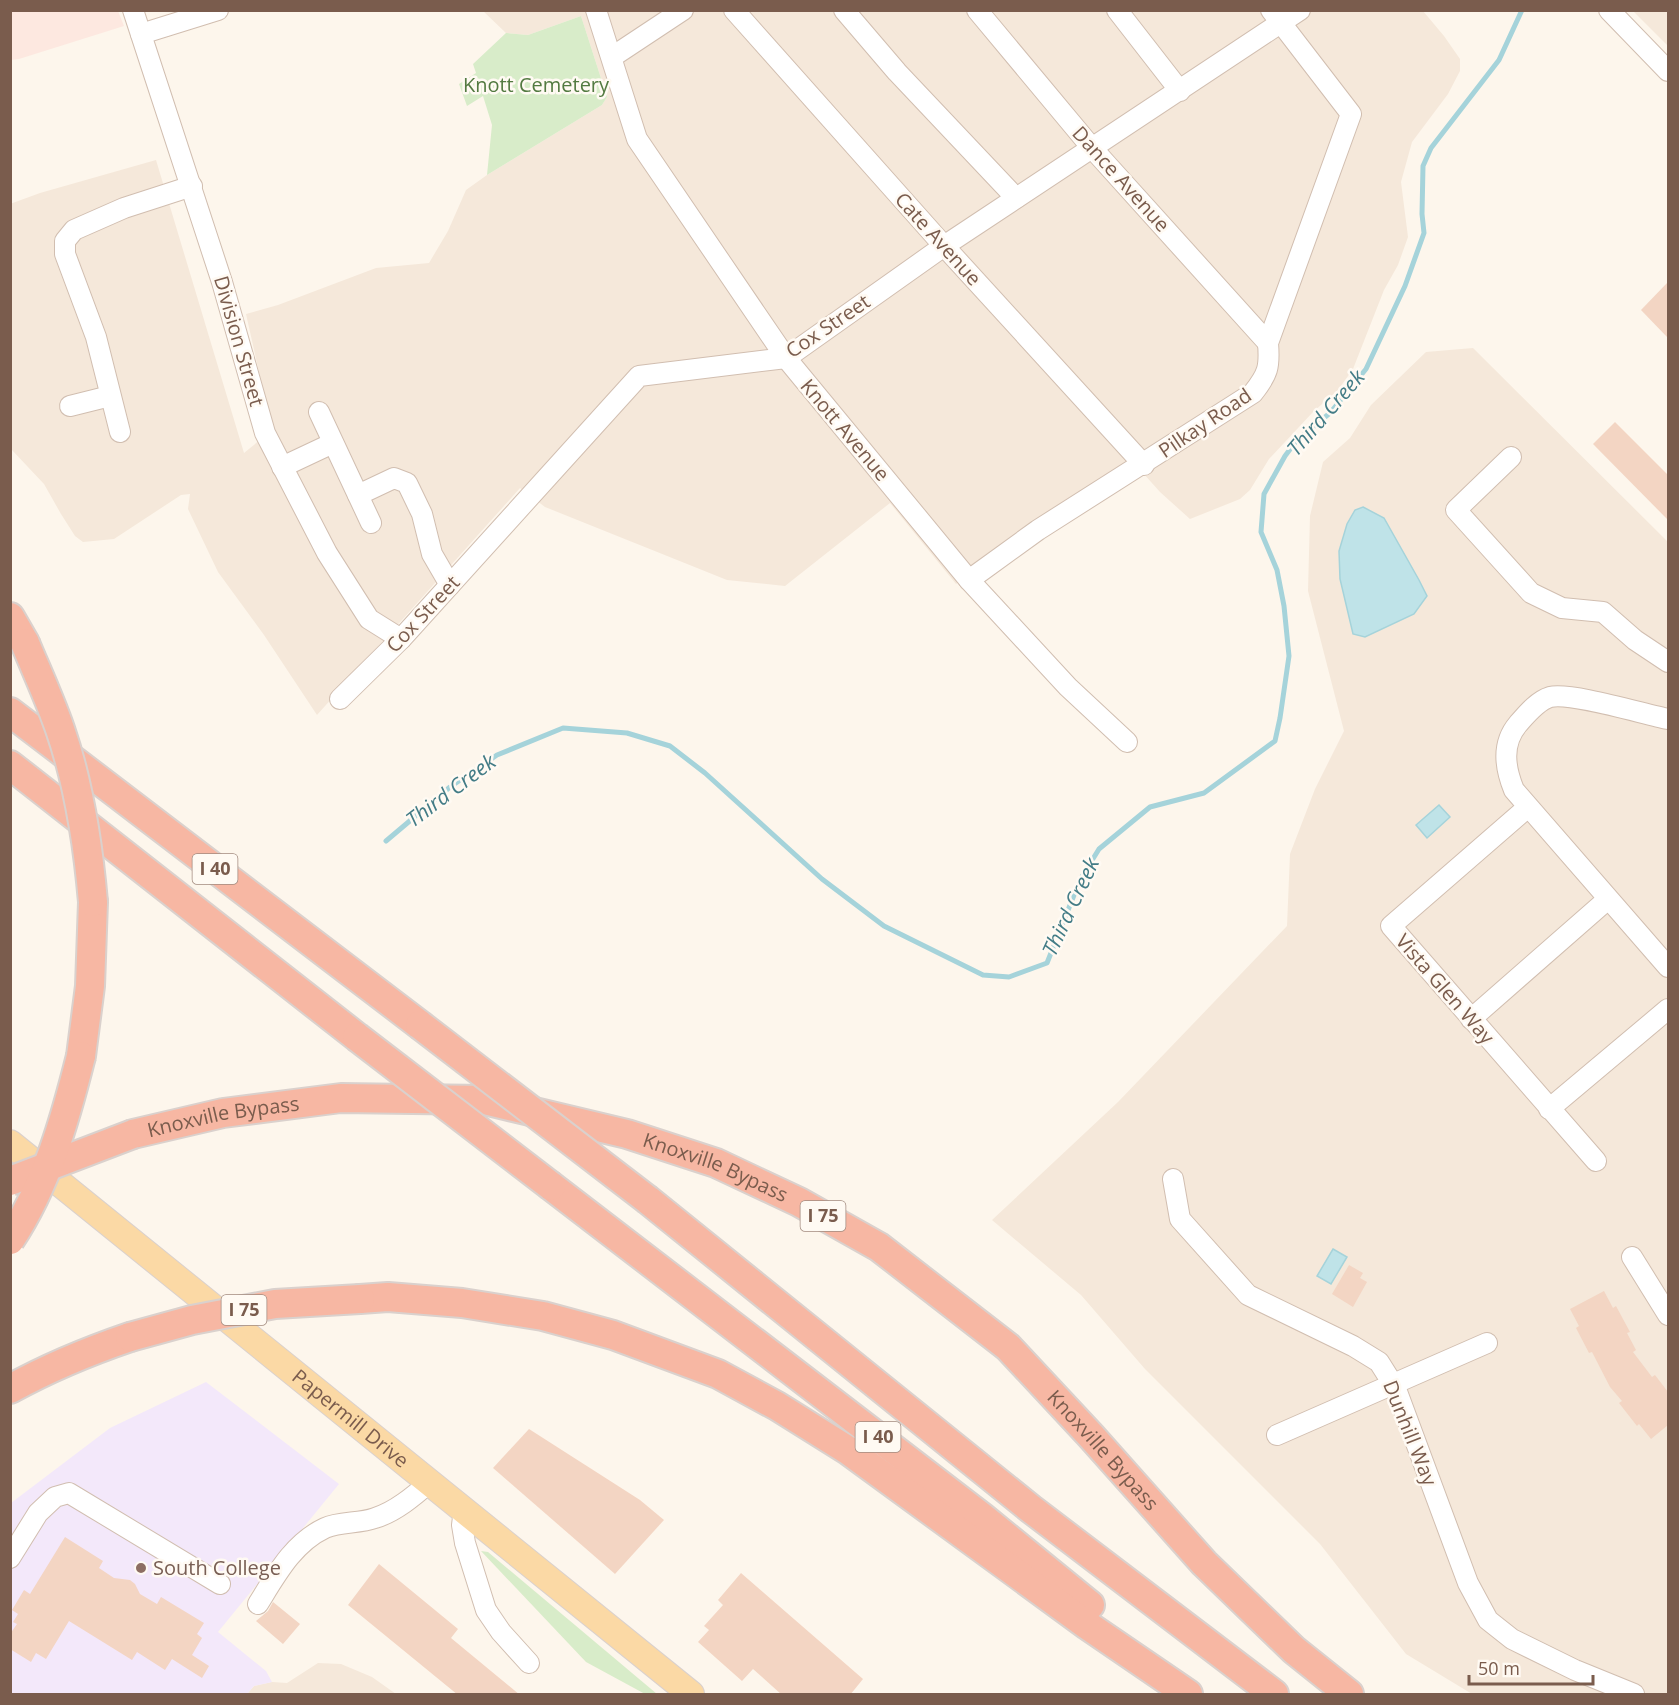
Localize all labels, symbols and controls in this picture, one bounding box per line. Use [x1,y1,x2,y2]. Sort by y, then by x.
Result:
park label: Knott Cemetery [463,71,610,98]
street label: Dance Avenue [1067,120,1176,237]
street label: Cate Avenue [889,186,988,291]
street label: Division Street [208,272,271,409]
street label: Cox Street [780,288,875,364]
water label: Third Creek [1280,363,1371,461]
street label: Knott Avenue [795,373,896,486]
street label: Pilkay Road [1153,382,1256,464]
street label: Cox Street [380,569,465,658]
water label: Third Creek [400,747,502,833]
water label: Third Creek [1035,852,1105,960]
road number: I 40 [192,854,238,884]
street label: Vista Glen Way [1390,928,1501,1050]
street label: Knoxville Bypass [144,1089,301,1143]
street label: Knoxville Bypass [640,1126,793,1208]
road number: I 75 [800,1201,846,1231]
road number: I 75 [222,1295,266,1325]
street label: Papermill Drive [287,1363,415,1473]
street label: Dunhill Way [1377,1376,1444,1490]
street label: Knoxville Bypass [1042,1384,1165,1516]
road number: I 40 [856,1422,900,1452]
place label: South College [153,1554,281,1581]
marker: South College [134,1561,148,1575]
scale bar [1469,1648,1594,1686]
text: 50 m [1478,1656,1520,1680]

